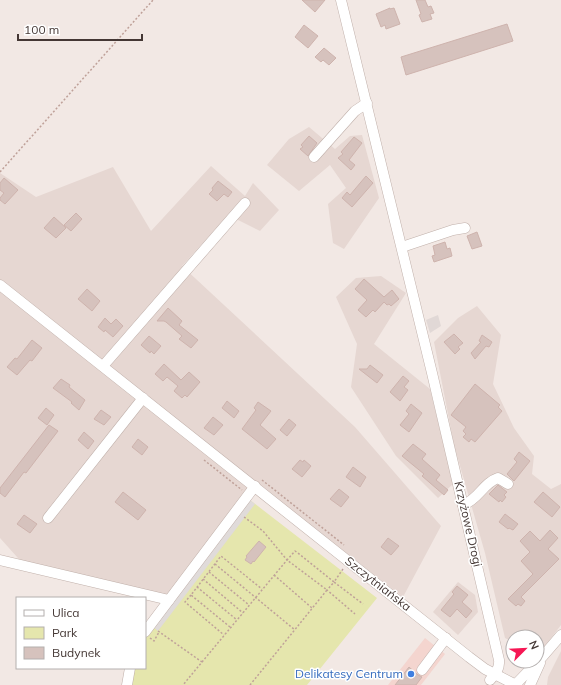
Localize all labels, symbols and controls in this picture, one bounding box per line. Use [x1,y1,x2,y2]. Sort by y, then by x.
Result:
scale bar [18,16,142,42]
text: 100 m [24,22,59,37]
street label: Krzyżowe Drogi [451,480,486,568]
street label: Szczytniańska [342,553,414,614]
legend [16,597,146,669]
text: Ulica [52,605,80,620]
text: Park [52,625,78,640]
north arrow [505,629,545,669]
text: N [526,638,542,652]
text: Budynek [52,645,101,660]
place label: Delikatesy Centrum [295,666,403,681]
marker: Delikatesy Centrum [406,669,416,679]

